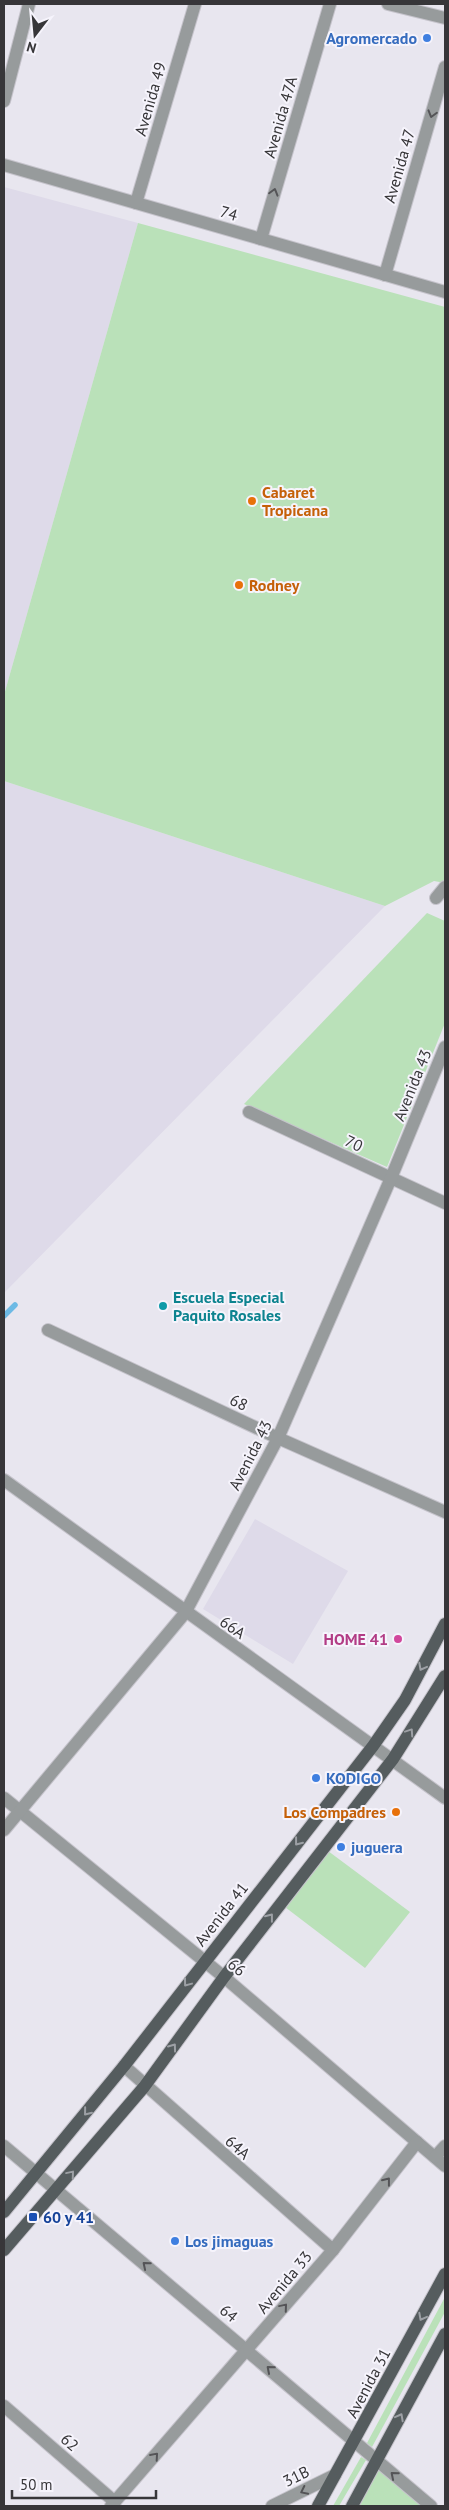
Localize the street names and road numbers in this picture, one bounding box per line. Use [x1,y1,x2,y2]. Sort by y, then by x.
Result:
street label: Avenida 49 [130,60,170,138]
street label: Avenida 47A [259,73,301,160]
street label: Avenida 47 [379,127,419,205]
street label: 74 [218,201,240,225]
street label: Avenida 43 [389,1046,435,1124]
street label: 70 [342,1130,366,1156]
street label: 68 [227,1389,251,1415]
street label: Avenida 43 [224,1417,276,1493]
street label: 66A [216,1611,250,1643]
street label: Avenida 41 [190,1878,252,1950]
street label: 66 [224,1954,250,1980]
street label: 64A [221,2131,255,2164]
street label: Avenida 33 [252,2247,316,2317]
street label: 64 [216,2300,242,2326]
street label: Avenida 31 [341,2345,395,2421]
street label: 62 [57,2429,83,2455]
street label: 31B [280,2461,312,2491]

